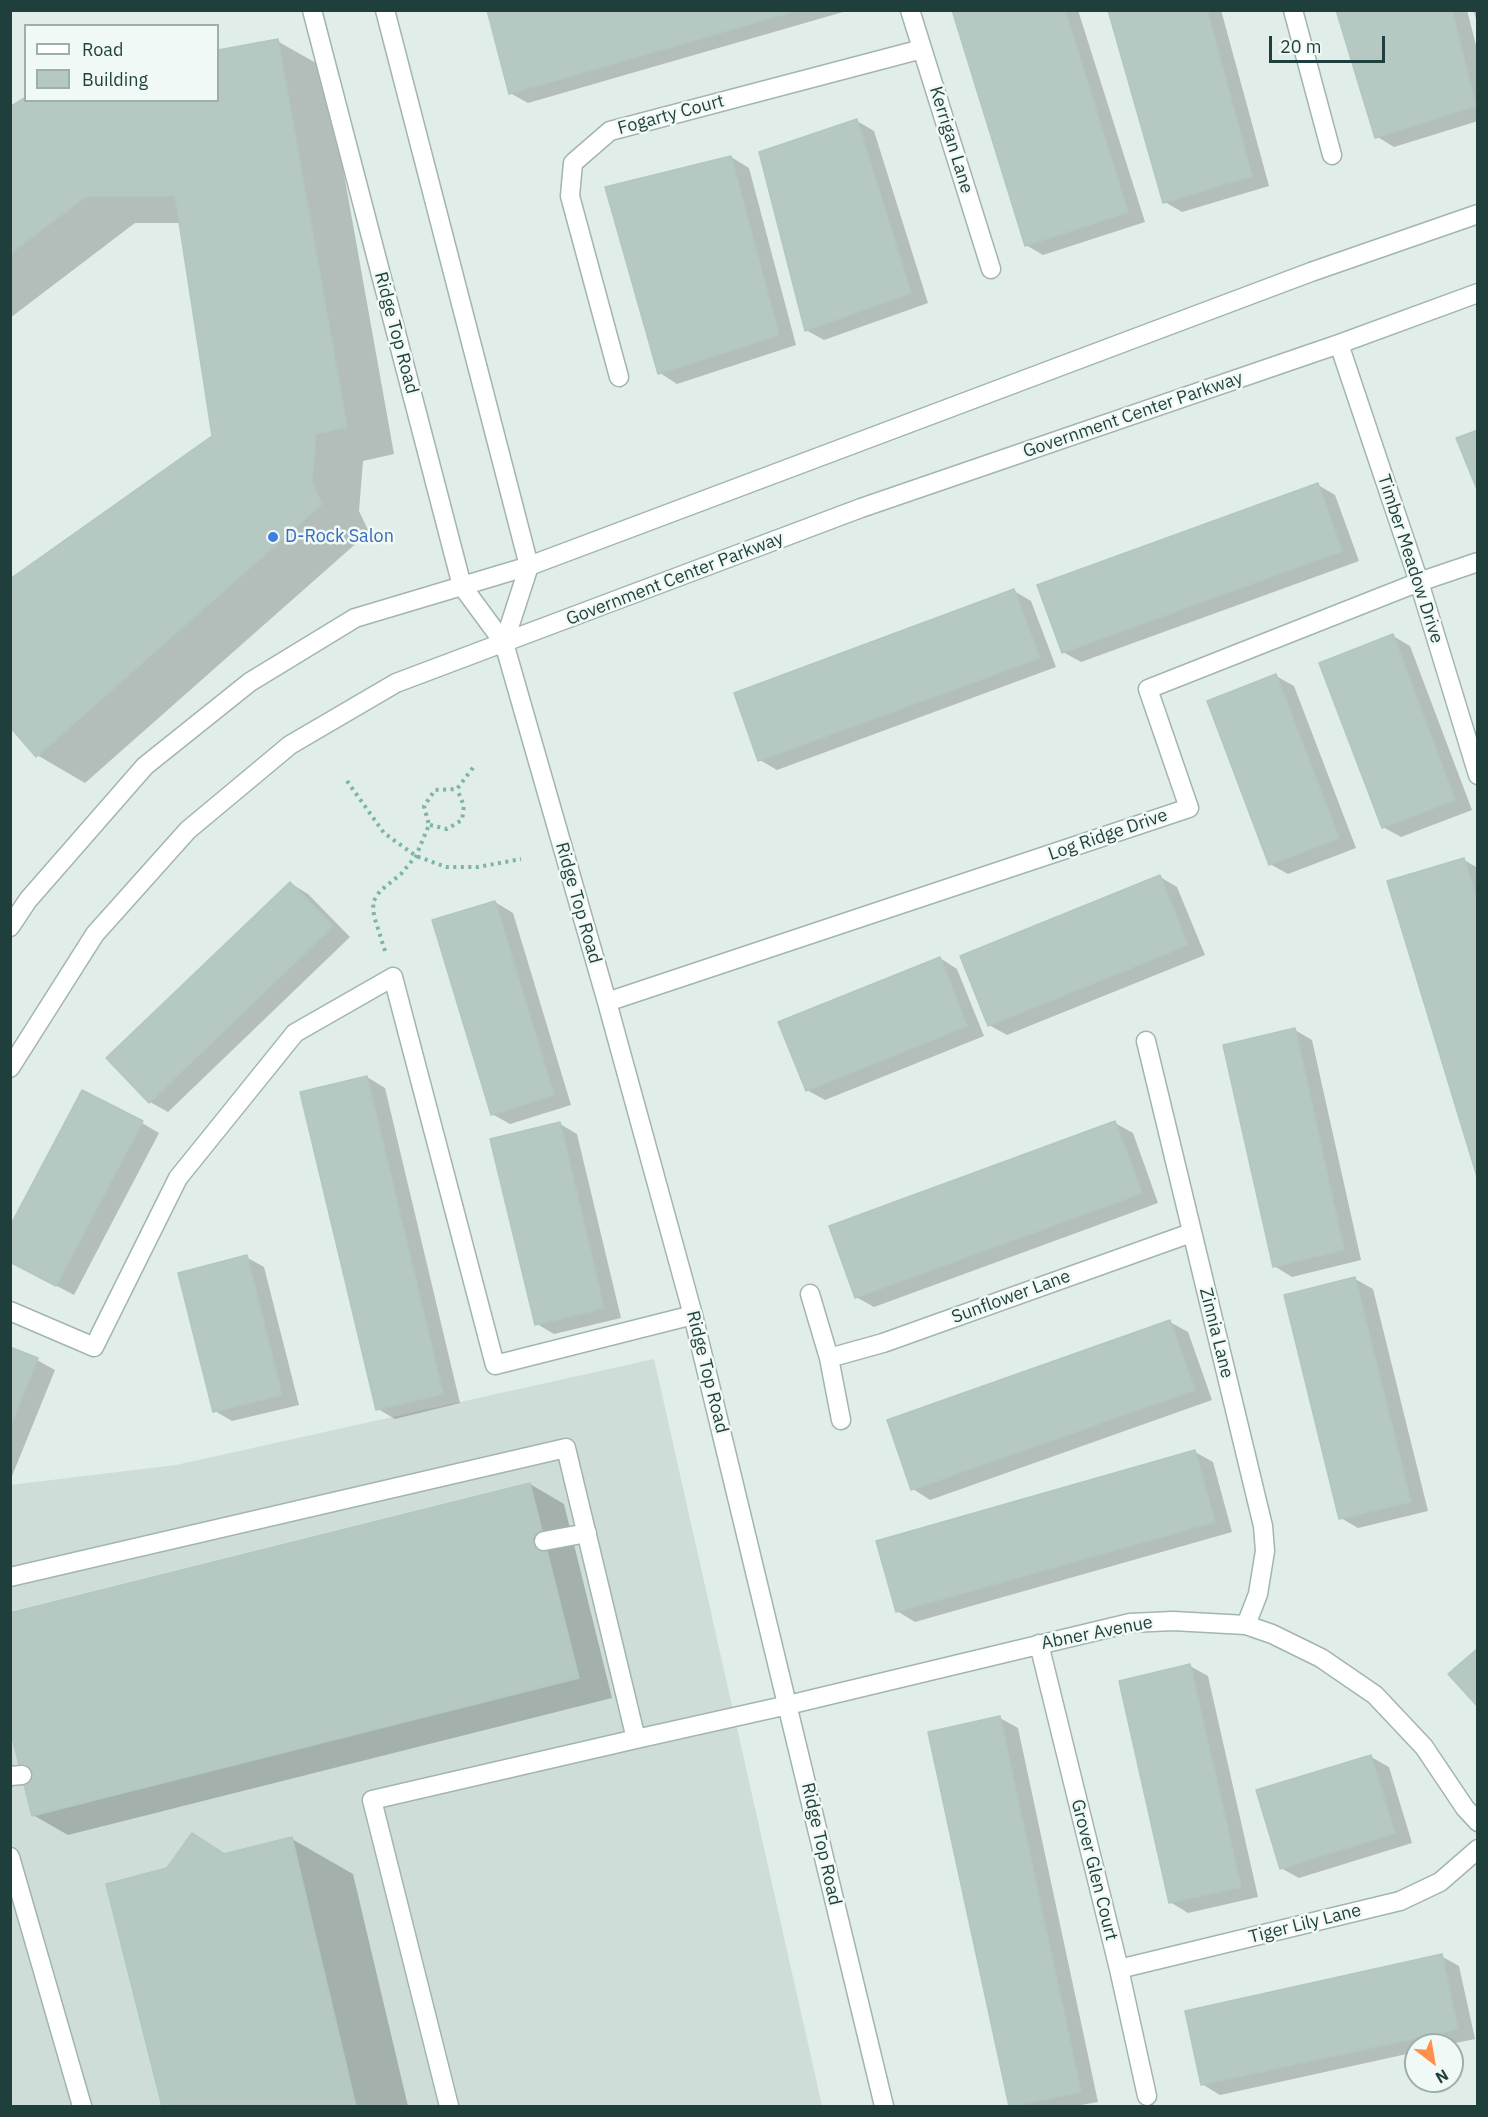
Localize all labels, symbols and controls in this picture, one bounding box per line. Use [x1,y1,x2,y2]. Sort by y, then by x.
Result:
legend [24,24,219,102]
scale bar [1272,24,1388,62]
text: 20 m [1280,35,1322,58]
text: Road [82,38,123,61]
text: Building [82,68,148,91]
street label: Kerrigan Lane [924,84,978,196]
street label: Fogarty Court [615,90,727,140]
street label: Ridge Top Road [369,270,423,396]
street label: Government Center Parkway [1020,367,1246,463]
street label: Timber Meadow Drive [1373,472,1447,646]
place label: D-Rock Salon [285,526,394,548]
street label: Government Center Parkway [563,528,787,630]
marker: D-Rock Salon [266,530,280,544]
street label: Log Ridge Drive [1046,805,1170,865]
street label: Ridge Top Road [550,840,606,966]
street label: Sunflower Lane [949,1266,1073,1328]
street label: Zinnia Lane [1194,1286,1238,1380]
street label: Ridge Top Road [681,1309,733,1435]
street label: Abner Avenue [1039,1612,1155,1654]
street label: Ridge Top Road [796,1781,846,1907]
street label: Grover Glen Court [1066,1797,1122,1943]
street label: Tiger Lily Lane [1247,1900,1363,1948]
north arrow [1404,2033,1464,2093]
text: N [1432,2065,1452,2088]

